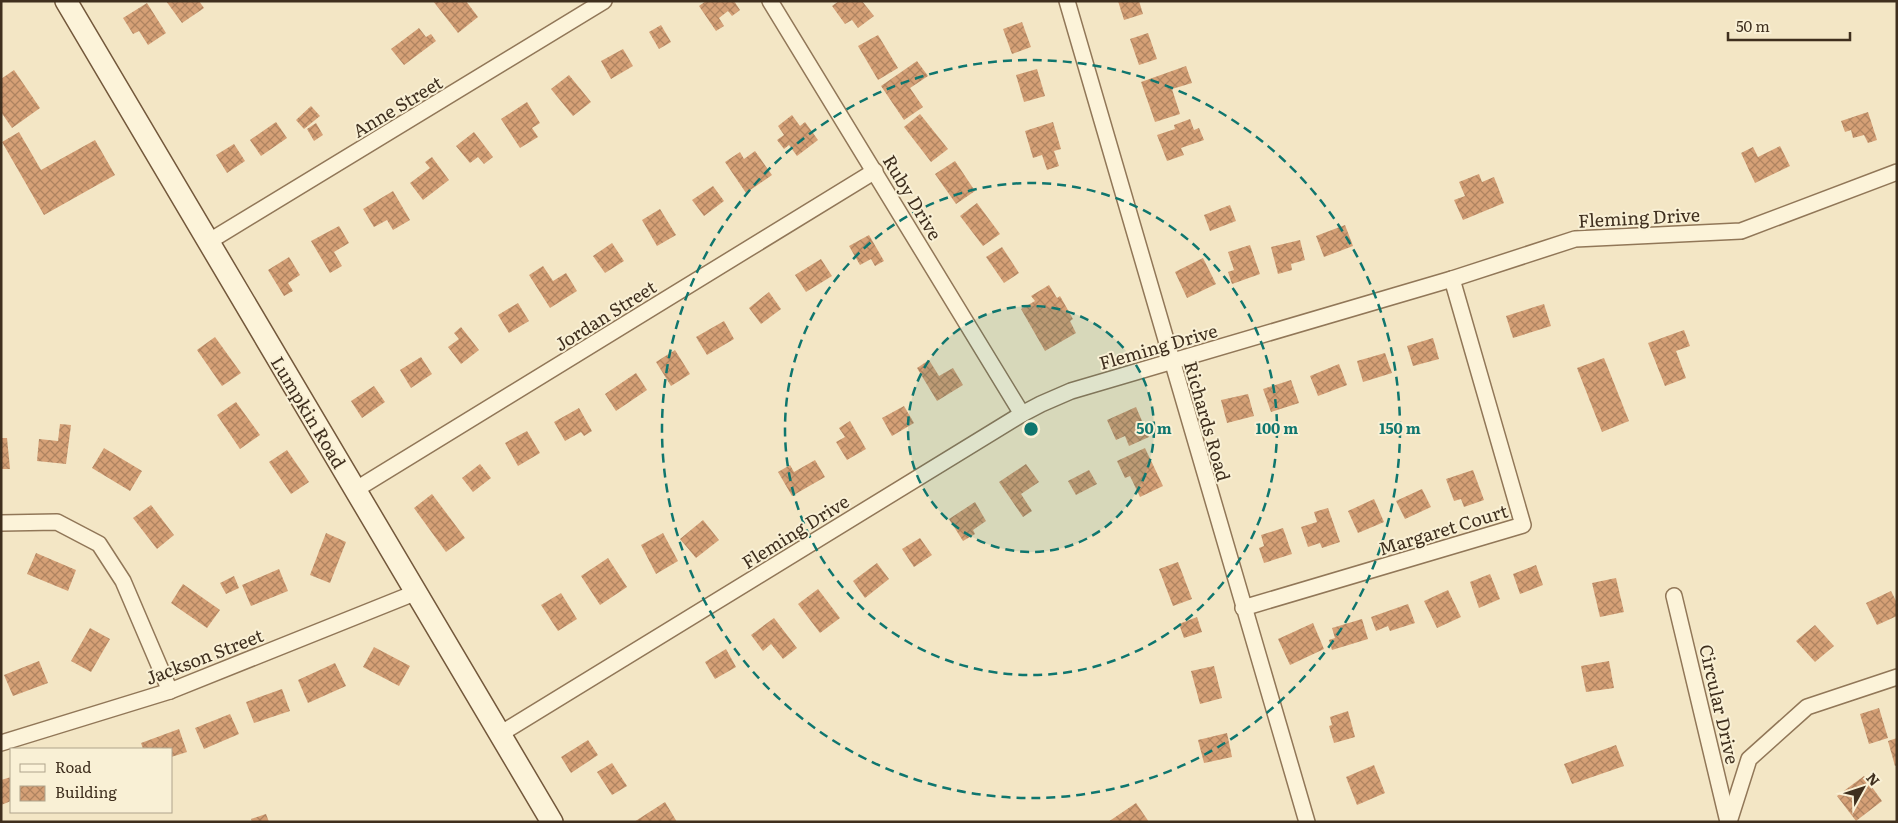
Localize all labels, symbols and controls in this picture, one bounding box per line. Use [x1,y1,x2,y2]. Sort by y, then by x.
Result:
scale bar [1728,10,1850,42]
text: 50 m [1736,14,1770,37]
street label: Anne Street [347,68,448,144]
street label: Ruby Drive [877,149,949,245]
street label: Fleming Drive [1577,200,1701,234]
street label: Jordan Street [549,273,662,357]
street label: Fleming Drive [1096,316,1220,376]
street label: Lumpkin Road [265,351,353,473]
street label: Richards Road [1178,358,1238,484]
text: 50 m [1136,416,1172,439]
text: 100 m [1256,416,1298,439]
text: 150 m [1379,416,1421,439]
centre of rings [1022,420,1040,438]
street label: Fleming Drive [736,487,854,575]
street label: Margaret Court [1375,496,1512,561]
street label: Jackson Street [141,621,268,691]
street label: Circular Drive [1693,641,1747,767]
legend [10,748,172,813]
text: Road [55,755,91,778]
north arrow [1838,763,1888,813]
text: N [1862,768,1885,790]
text: Building [55,780,117,803]

